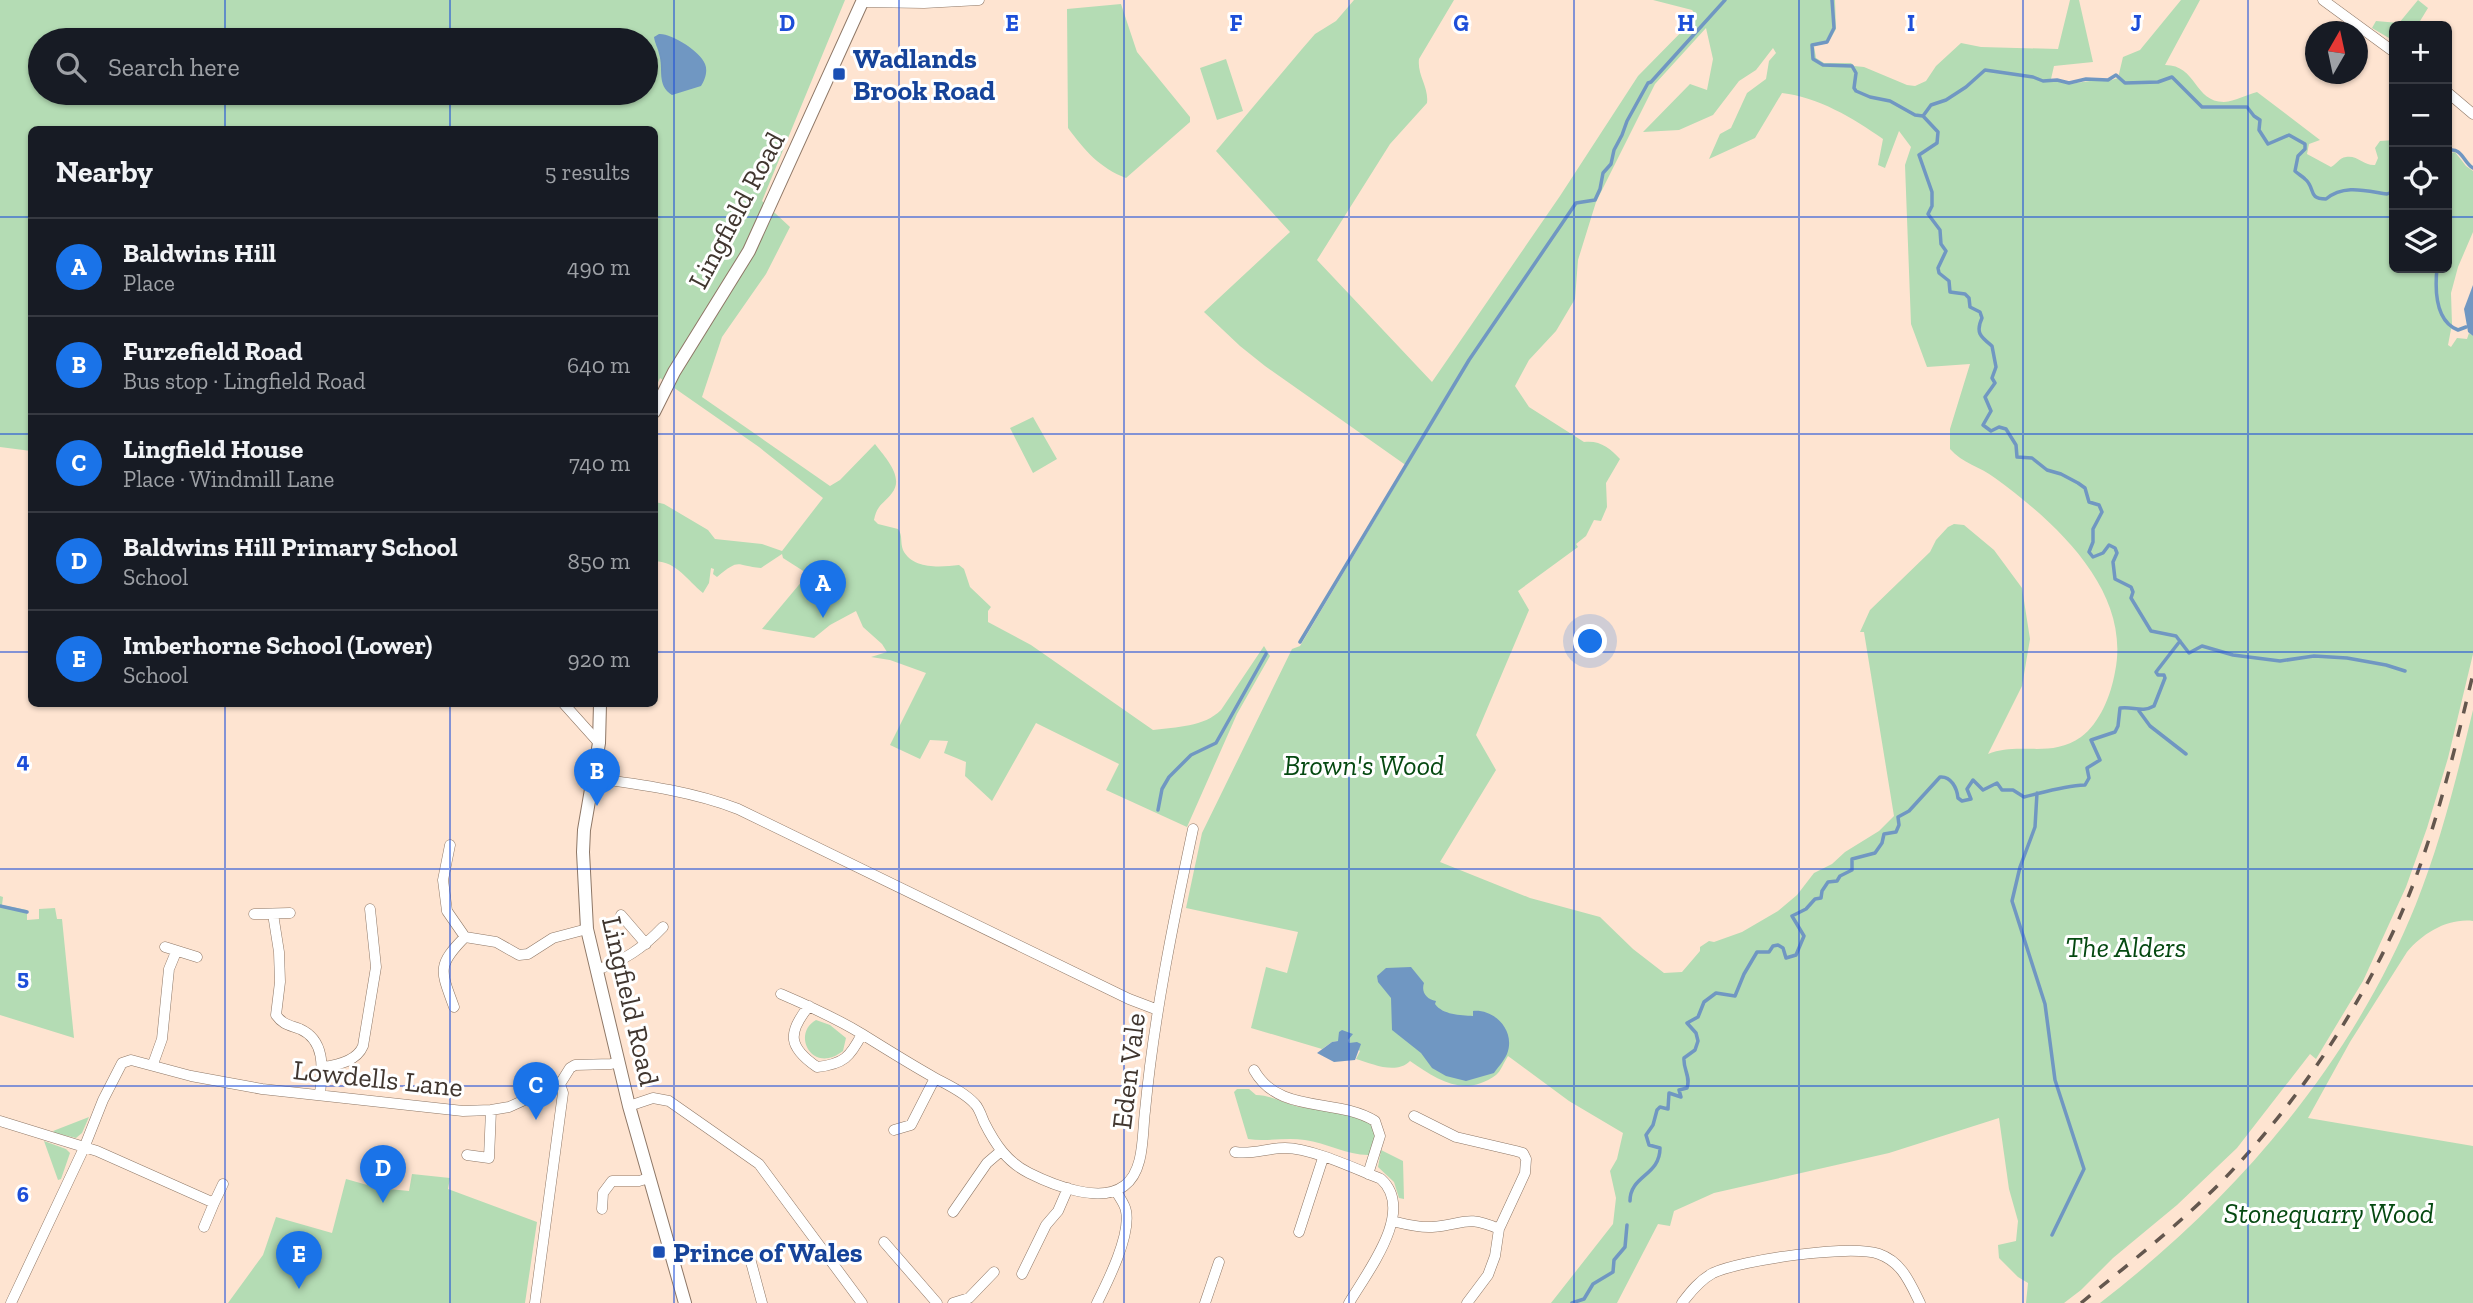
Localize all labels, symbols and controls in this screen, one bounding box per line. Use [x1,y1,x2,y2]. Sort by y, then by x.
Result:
text: D [779,9,795,37]
text: E [1005,9,1019,37]
text: F [1229,9,1243,37]
text: G [1453,9,1469,37]
text: H [1677,9,1695,37]
text: I [1907,9,1915,37]
text: J [2130,9,2142,37]
north arrow [2305,21,2368,84]
map controls [2389,21,2452,273]
button: + [2389,21,2452,84]
search box [28,28,658,105]
place label: Wadlands Brook Road [853,42,995,107]
icon: search [52,48,90,86]
text: Search here [108,51,240,83]
marker: Wadlands Brook Road [831,66,847,82]
button: − [2389,84,2452,147]
street label: Lingfield Road [681,126,792,294]
button: locate [2389,147,2452,210]
text: Nearby [56,154,153,190]
text: 5 results [545,158,630,186]
button: layers [2389,210,2452,273]
text: Baldwins Hill [123,237,276,269]
text: A [71,253,87,281]
text: 490 m [567,253,630,281]
text: Place [123,269,175,297]
text: Furzefield Road [123,335,303,367]
text: B [72,351,86,379]
text: 640 m [567,351,630,379]
text: Bus stop · Lingfield Road [123,367,366,395]
text: Lingfield House [123,433,303,465]
text: C [72,449,86,477]
text: 740 m [569,449,630,477]
text: Place · Windmill Lane [123,465,334,493]
text: Baldwins Hill Primary School [123,531,458,563]
text: D [71,547,87,575]
text: 850 m [568,547,630,575]
pin: A [800,560,846,618]
text: School [123,563,188,591]
your location [1573,624,1607,658]
text: Imberhorne School (Lower) [123,629,432,661]
text: E [72,645,86,673]
text: 920 m [568,645,630,673]
text: School [123,661,188,689]
text: 4 [16,746,30,774]
pin: B [574,748,620,806]
park label: Brown's Wood [1284,749,1444,782]
street label: Lingfield Road [595,913,666,1089]
park label: The Alders [2066,931,2186,964]
text: 5 [17,963,29,991]
street label: Eden Vale [1105,1011,1152,1131]
street label: Lowdells Lane [291,1053,464,1104]
pin: C [513,1062,559,1120]
pin: D [360,1145,406,1203]
text: 6 [17,1180,29,1208]
park label: Stonequarry Wood [2224,1197,2434,1230]
pin: E [276,1231,322,1289]
place label: Prince of Wales [673,1236,863,1269]
marker: Prince of Wales [651,1244,667,1260]

